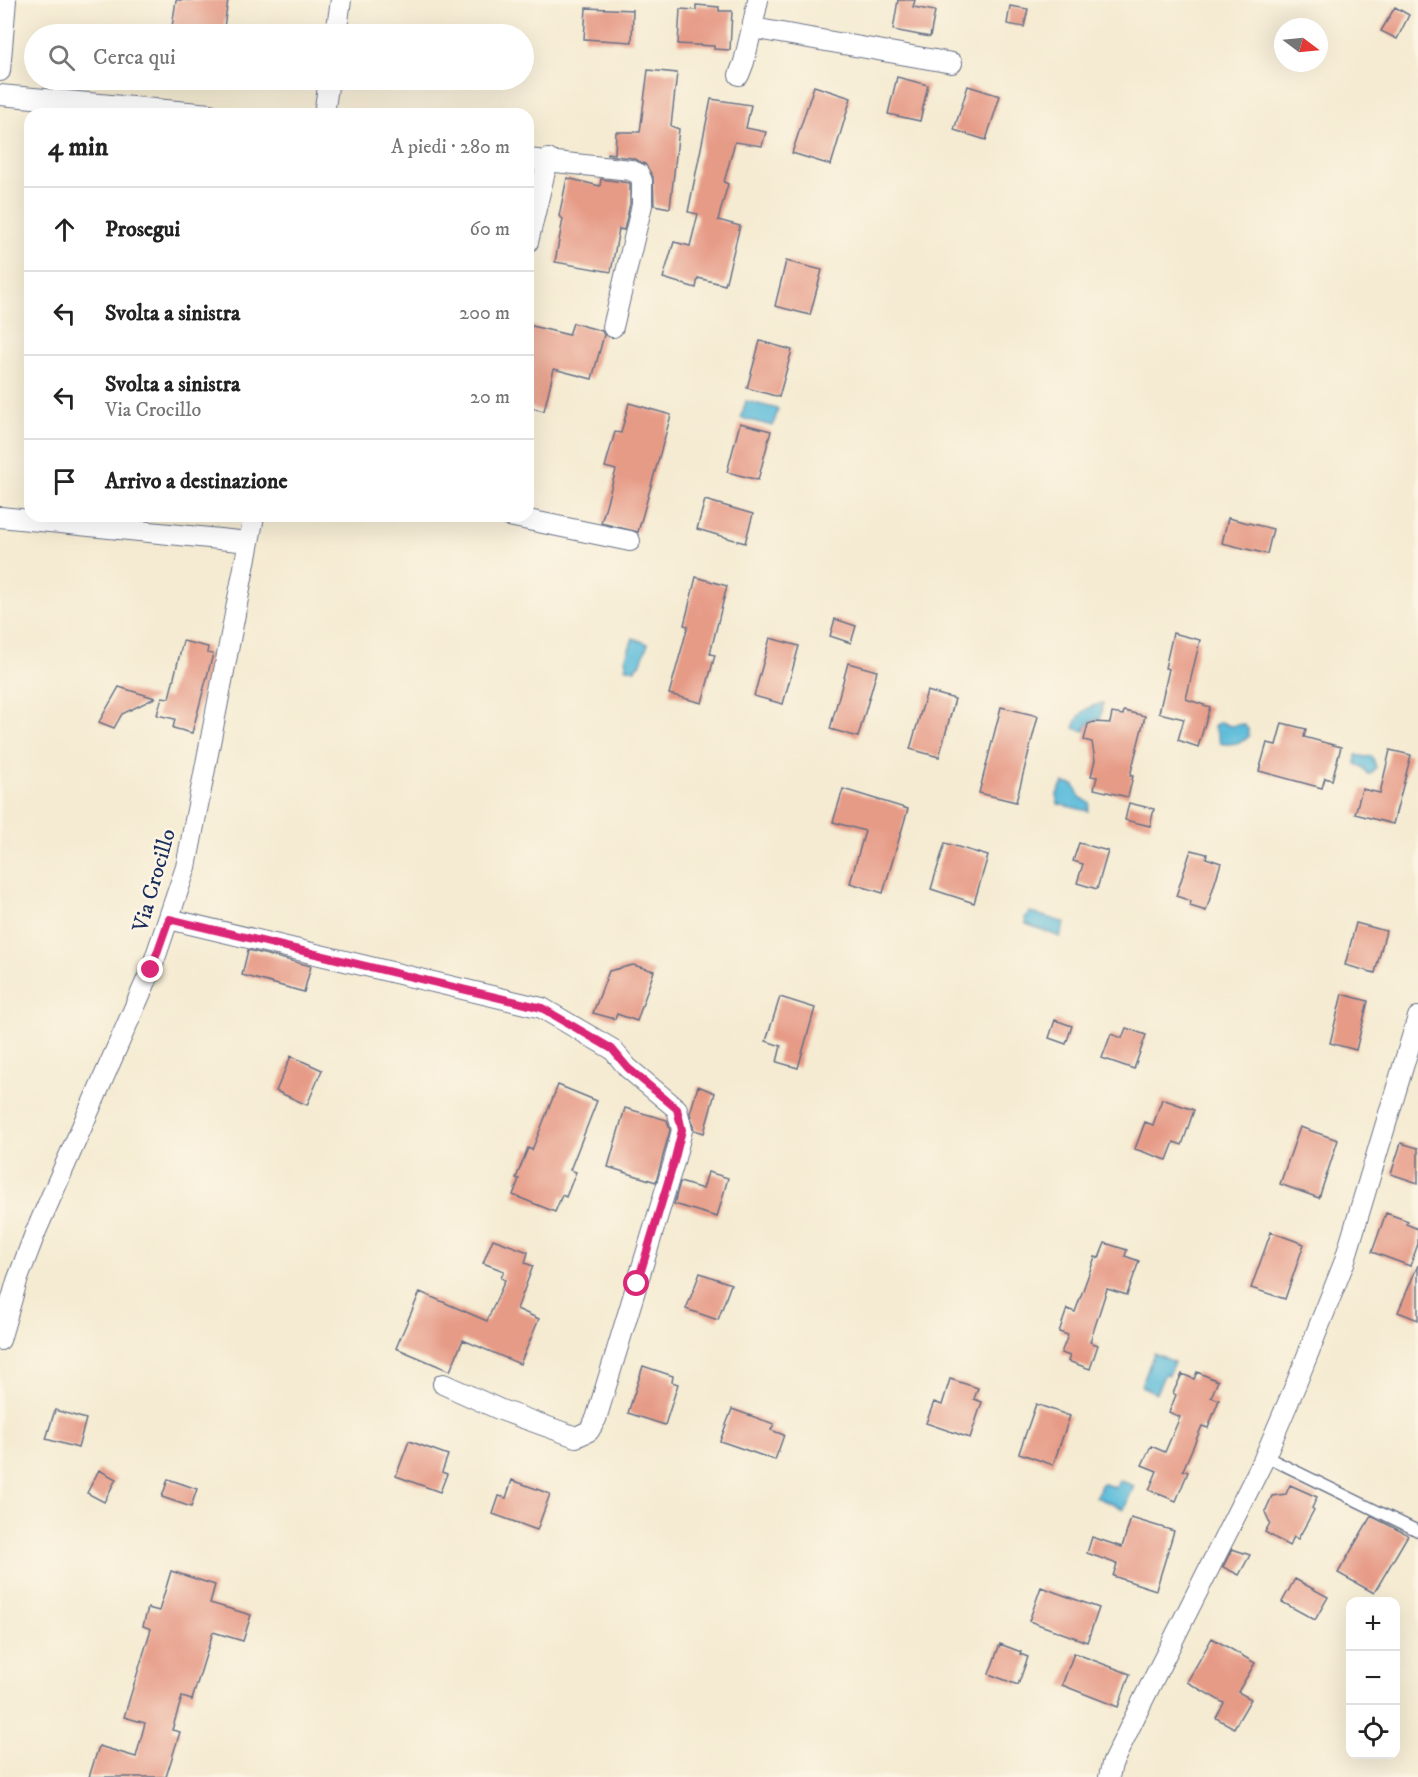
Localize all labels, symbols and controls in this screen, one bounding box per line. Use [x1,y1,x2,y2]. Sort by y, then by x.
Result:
north arrow [1274,18,1328,72]
search box [24,24,534,90]
icon: search [45,41,78,74]
text: Cerca qui [93,44,176,71]
text: 4 min [48,131,108,164]
text: A piedi · 280 m [391,135,510,160]
icon: ahead [48,213,81,246]
text: Prosegui [105,216,180,243]
text: 60 m [470,217,510,242]
icon: left [48,297,81,330]
text: Svolta a sinistra [105,300,240,327]
text: 200 m [459,301,510,326]
text: Svolta a sinistra [105,371,240,398]
icon: left [48,381,81,414]
text: 20 m [470,385,510,410]
text: Via Crocillo [105,398,201,423]
icon: arrive [48,465,81,498]
text: Arrivo a destinazione [105,468,288,495]
street label: Via Crocillo [127,826,182,936]
route end [137,956,163,982]
route start [623,1270,649,1296]
map controls [1346,1597,1400,1759]
button: + [1346,1597,1400,1651]
button: − [1346,1651,1400,1705]
button: locate [1346,1705,1400,1759]

